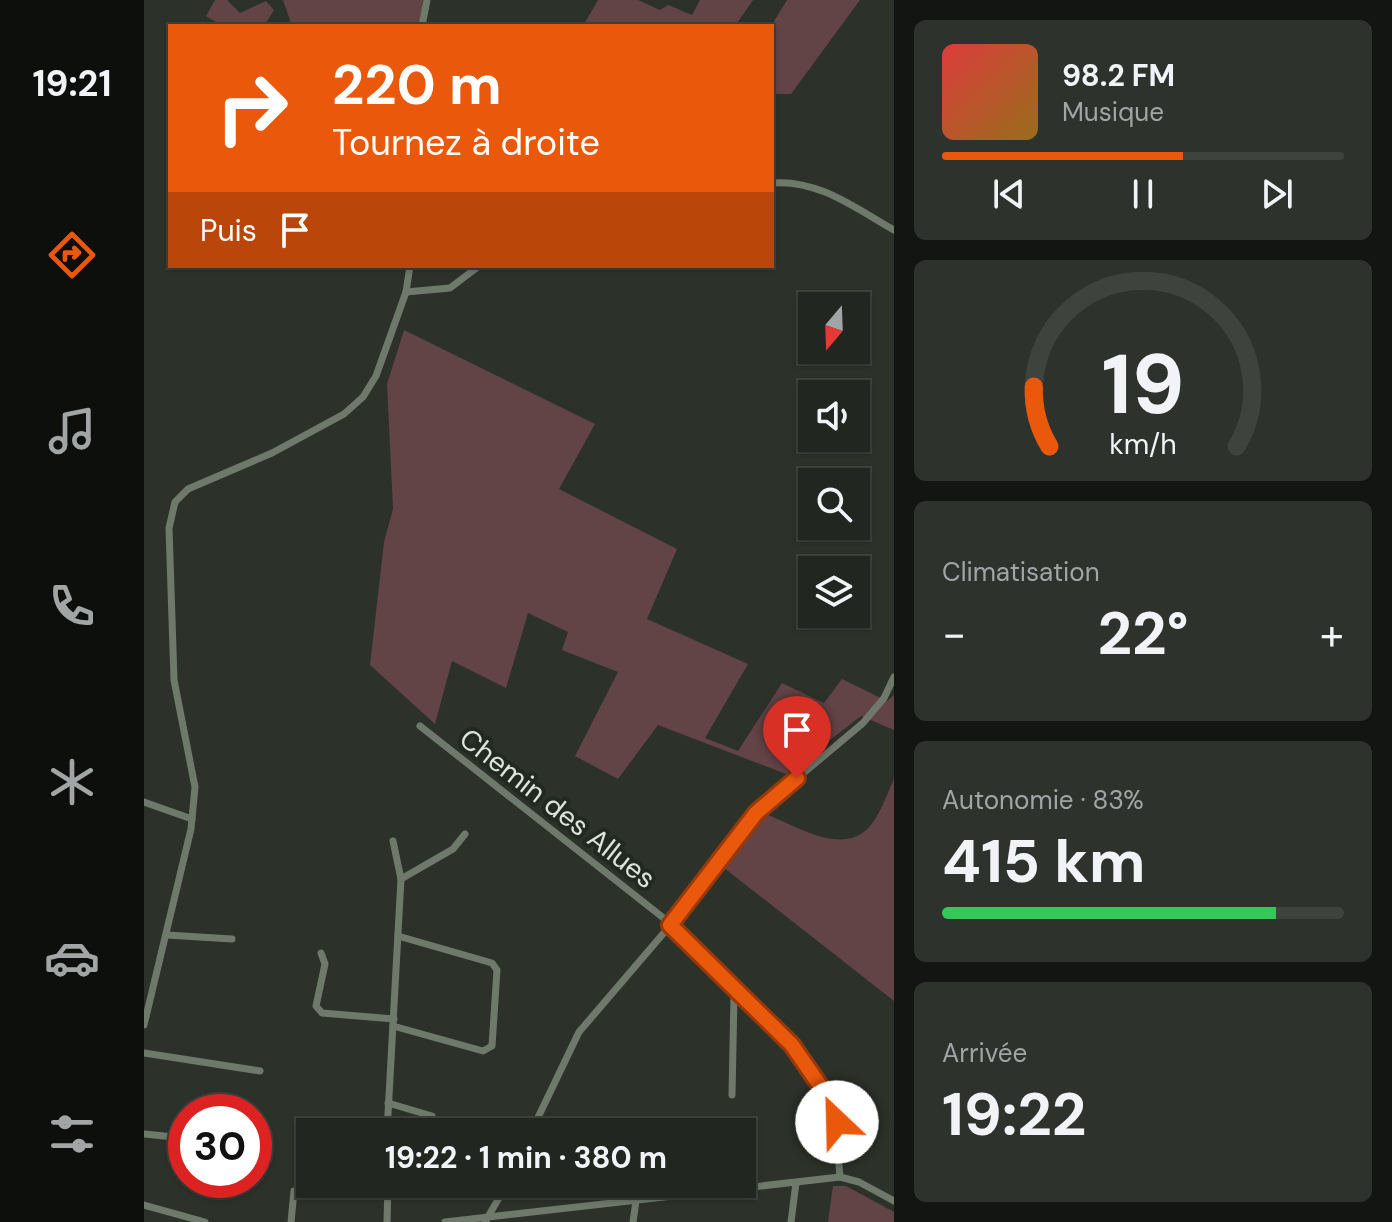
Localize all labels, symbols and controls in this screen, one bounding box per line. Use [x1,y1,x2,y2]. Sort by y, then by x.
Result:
text: 220 m [332,48,502,121]
icon: right [200,56,304,160]
text: 98.2 FM [1062,56,1175,95]
text: 19:21 [33,60,111,107]
text: Musique [1062,95,1164,129]
text: Tournez à droite [332,119,600,166]
icon: previous [987,172,1031,216]
icon: pause [1121,172,1165,216]
icon: next [1255,172,1299,216]
icon: arrive [273,208,317,252]
text: Puis [200,211,257,250]
icon: directions [44,227,100,283]
north arrow [798,292,870,364]
map controls [798,292,870,628]
text: 19 [1101,329,1185,438]
button: sound [798,380,870,452]
icon: music [44,403,100,459]
text: km/h [1109,426,1177,463]
button: search [798,468,870,540]
text: Climatisation [942,555,1100,589]
button: layers [798,556,870,628]
icon: phone [44,578,100,634]
text: 22° [1097,594,1189,673]
text: − [942,605,966,663]
text: + [1320,605,1344,663]
pin [763,696,831,778]
icon: arrive [775,708,819,752]
street label: Chemin des Allues [452,720,663,897]
icon: climate [44,754,100,810]
text: Autonomie · 83% [942,783,1144,817]
text: 415 km [942,822,1145,901]
icon: car [44,930,100,986]
text: Arrivée [942,1036,1027,1070]
text: 19:22 [942,1075,1086,1154]
position arrow [795,1080,879,1164]
speed limit sign: 30 [168,1094,272,1198]
icon: filters [44,1106,100,1162]
text: 19:22 · 1 min · 380 m [385,1138,667,1177]

